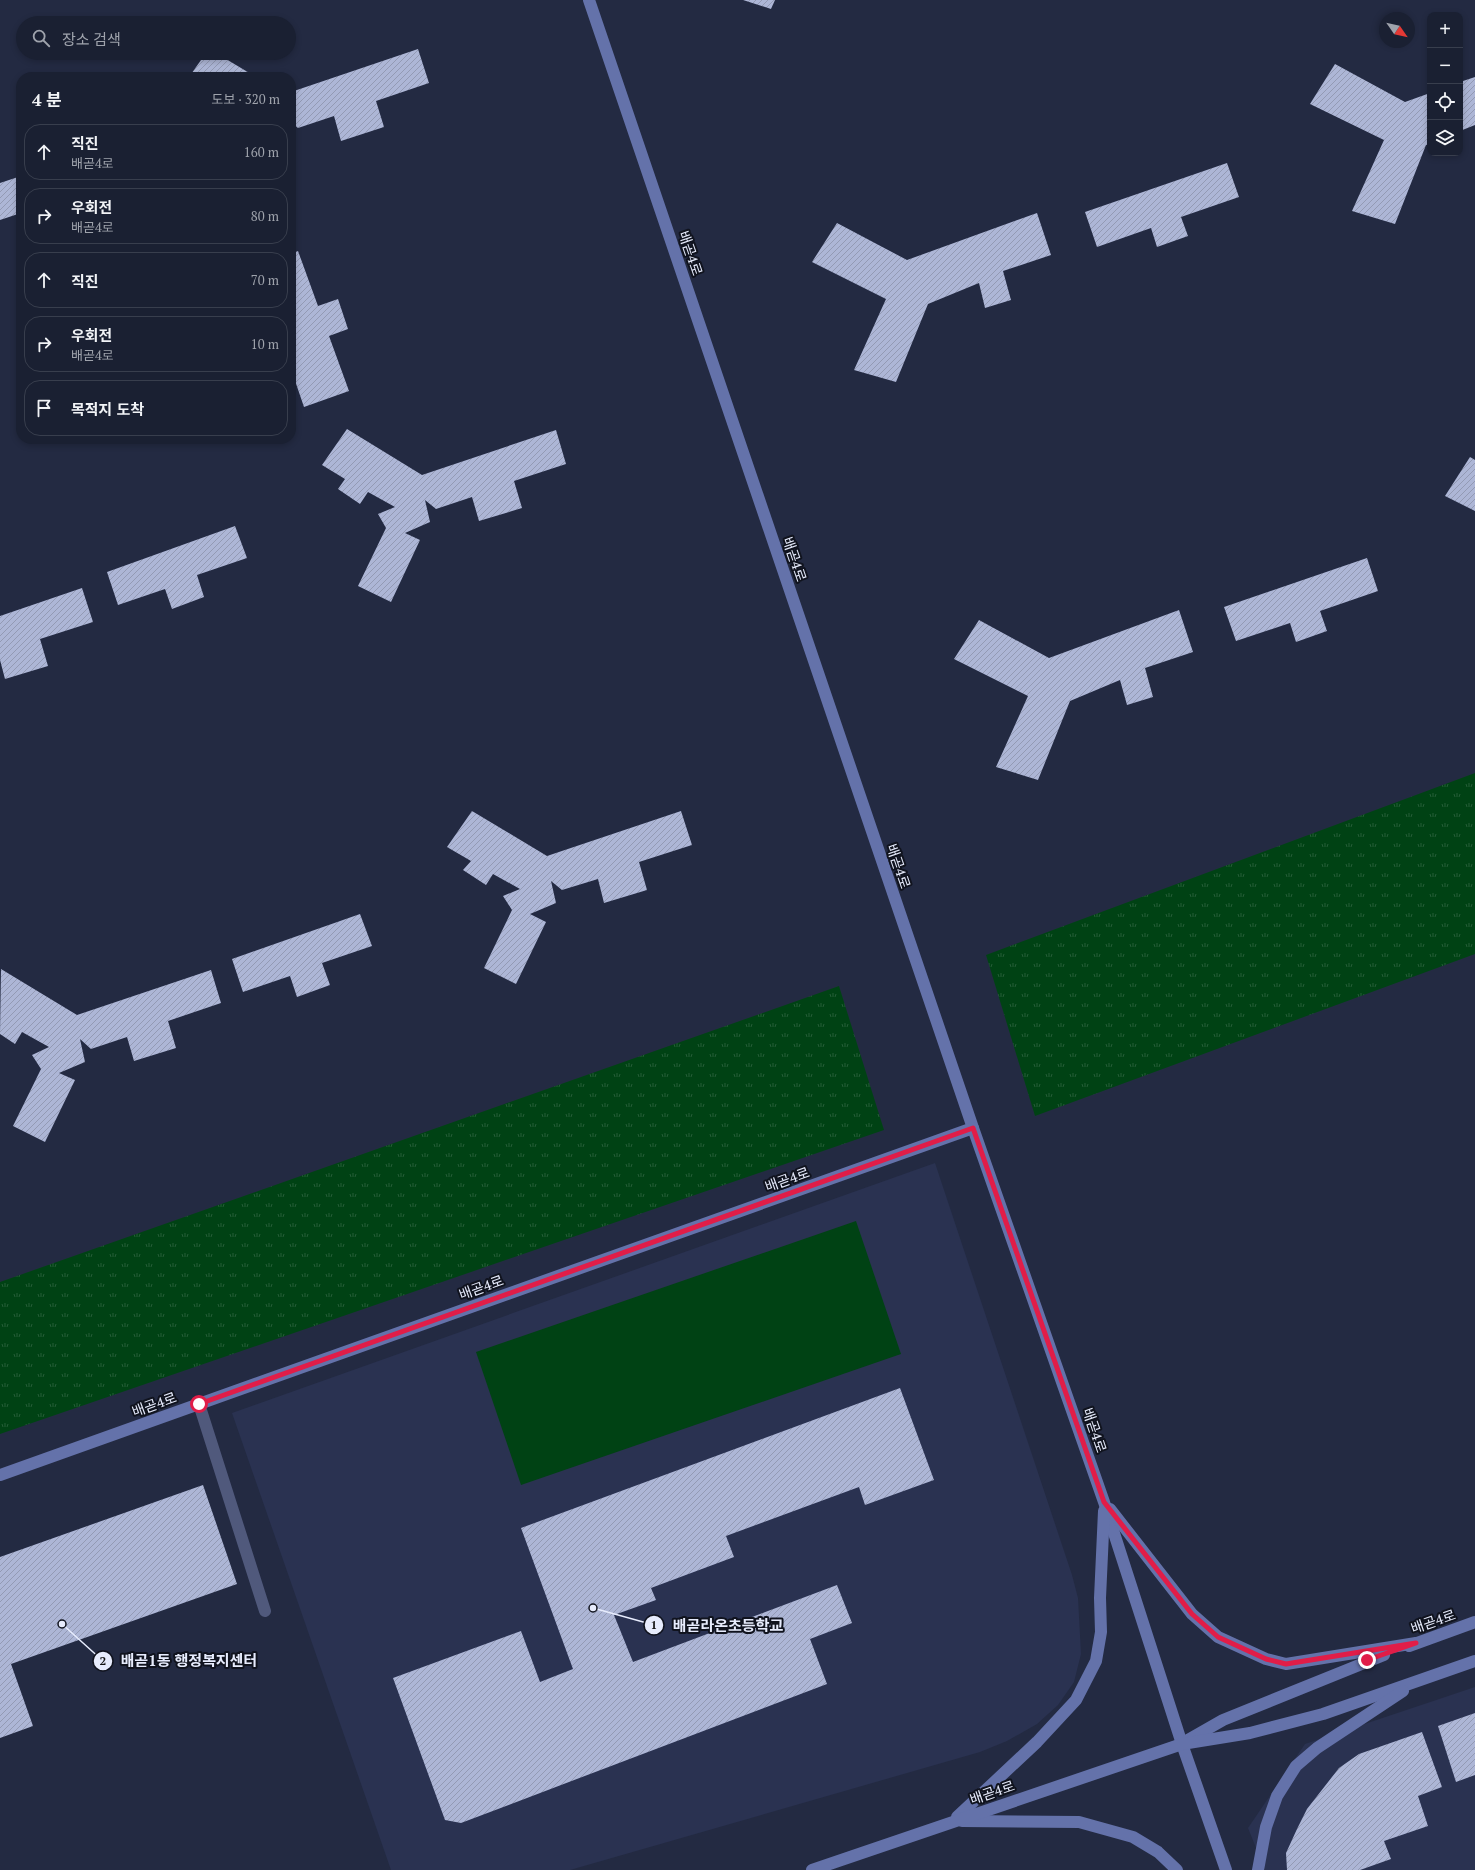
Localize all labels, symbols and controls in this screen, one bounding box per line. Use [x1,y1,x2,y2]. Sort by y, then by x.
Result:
north arrow [1379,12,1415,48]
map controls [1427,12,1463,156]
button: + [1427,12,1463,48]
search box [16,16,296,60]
icon: search [30,27,52,49]
text: 장소 검색 [62,29,121,49]
button: − [1427,48,1463,84]
button: locate [1427,84,1463,120]
text: 4 분 [32,88,62,111]
text: 도보 · 320 m [211,90,280,108]
button: layers [1427,120,1463,156]
text: 직진 [71,133,99,153]
icon: ahead [33,141,55,163]
text: 160 m [244,143,279,161]
text: 배곧4로 [71,154,114,172]
text: 우회전 [71,197,112,217]
icon: right [33,205,55,227]
text: 80 m [251,207,279,225]
text: 배곧4로 [71,218,114,236]
street label: 배곧4로 [675,228,708,278]
icon: ahead [33,269,55,291]
text: 직진 [71,271,99,291]
text: 70 m [251,271,279,289]
text: 우회전 [71,325,112,345]
icon: right [33,333,55,355]
text: 10 m [251,335,279,353]
text: 배곧4로 [71,346,114,364]
icon: arrive [33,397,55,419]
text: 목적지 도착 [71,399,144,419]
street label: 배곧4로 [779,534,812,584]
street label: 배곧4로 [883,841,916,891]
street label: 배곧4로 [762,1162,812,1196]
street label: 배곧4로 [456,1270,506,1304]
street label: 배곧4로 [129,1387,179,1421]
route start [190,1395,208,1413]
street label: 배곧4로 [1079,1405,1112,1455]
street label: 배곧4로 [1408,1604,1458,1637]
callout: 배곧라온초등학교 [644,1612,791,1639]
text: 배곧라온초등학교 [673,1615,783,1635]
text: 1 [651,1617,657,1632]
callout: 배곧1동 행정복지센터 [93,1648,265,1675]
text: 배곧1동 행정복지센터 [121,1650,257,1670]
route end [1358,1651,1376,1669]
text: 2 [100,1653,107,1668]
street label: 배곧4로 [967,1775,1017,1808]

